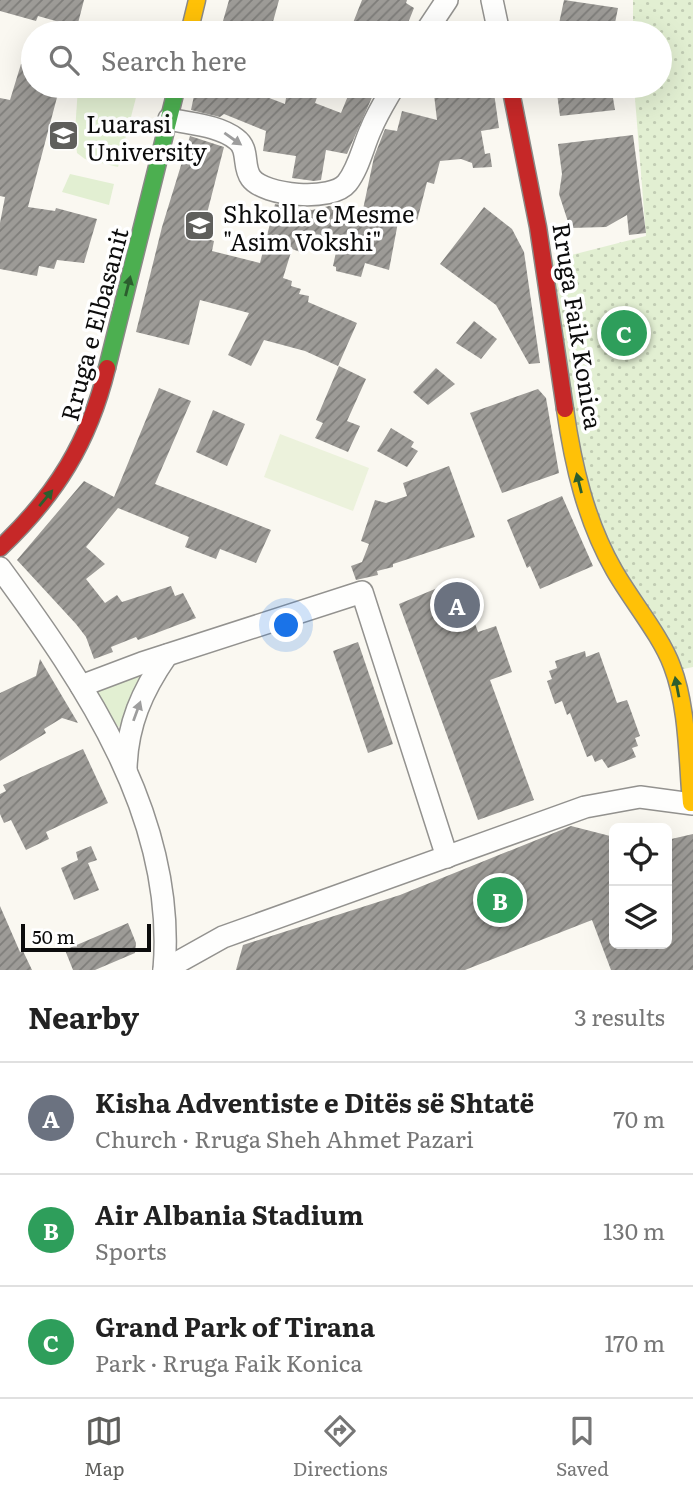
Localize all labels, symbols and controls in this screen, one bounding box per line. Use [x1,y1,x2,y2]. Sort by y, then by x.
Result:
search box [21,21,672,98]
text: Search here [101,40,247,79]
icon: search [45,41,83,79]
place label: Luarasi University [86,105,207,168]
school or university icon: Luarasi University [46,119,80,153]
one-way arrow [224,132,242,146]
place label: Shkolla e Mesme "Asim Vokshi" [223,195,415,258]
school or university icon: Shkolla e Mesme "Asim Vokshi" [183,209,217,243]
street label: Rruga Faik Konica [545,220,613,432]
street label: Rruga e Elbasanit [50,223,136,425]
one-way arrow [123,275,134,297]
pin: C [601,307,647,359]
one-way arrow [573,472,584,494]
one-way arrow [38,490,53,507]
pin: A [434,579,480,631]
your location [269,608,303,642]
one-way arrow [672,676,683,698]
one-way arrow [131,700,142,721]
map controls [609,823,672,949]
button: locate [609,823,672,886]
pin: B [477,874,523,926]
button: layers [609,886,672,949]
scale bar [21,921,150,953]
text: 50 m [32,922,75,950]
text: Nearby [28,994,139,1038]
text: 3 results [574,999,665,1033]
text: Kisha Adventiste e Ditës së Shtatë [95,1082,534,1121]
text: A [42,1101,60,1135]
text: 70 m [613,1101,665,1135]
text: Church · Rruga Sheh Ahmet Pazari [95,1121,474,1155]
text: Air Albania Stadium [95,1194,364,1233]
text: B [43,1213,59,1247]
text: 130 m [603,1213,665,1247]
text: Sports [95,1233,166,1267]
text: Grand Park of Tirana [95,1306,375,1345]
text: C [43,1325,59,1359]
text: 170 m [604,1325,665,1359]
text: Park · Rruga Faik Konica [95,1345,363,1379]
tab: Map [84,1412,125,1482]
tab: Directions [293,1412,388,1482]
tab: Saved [556,1412,609,1482]

